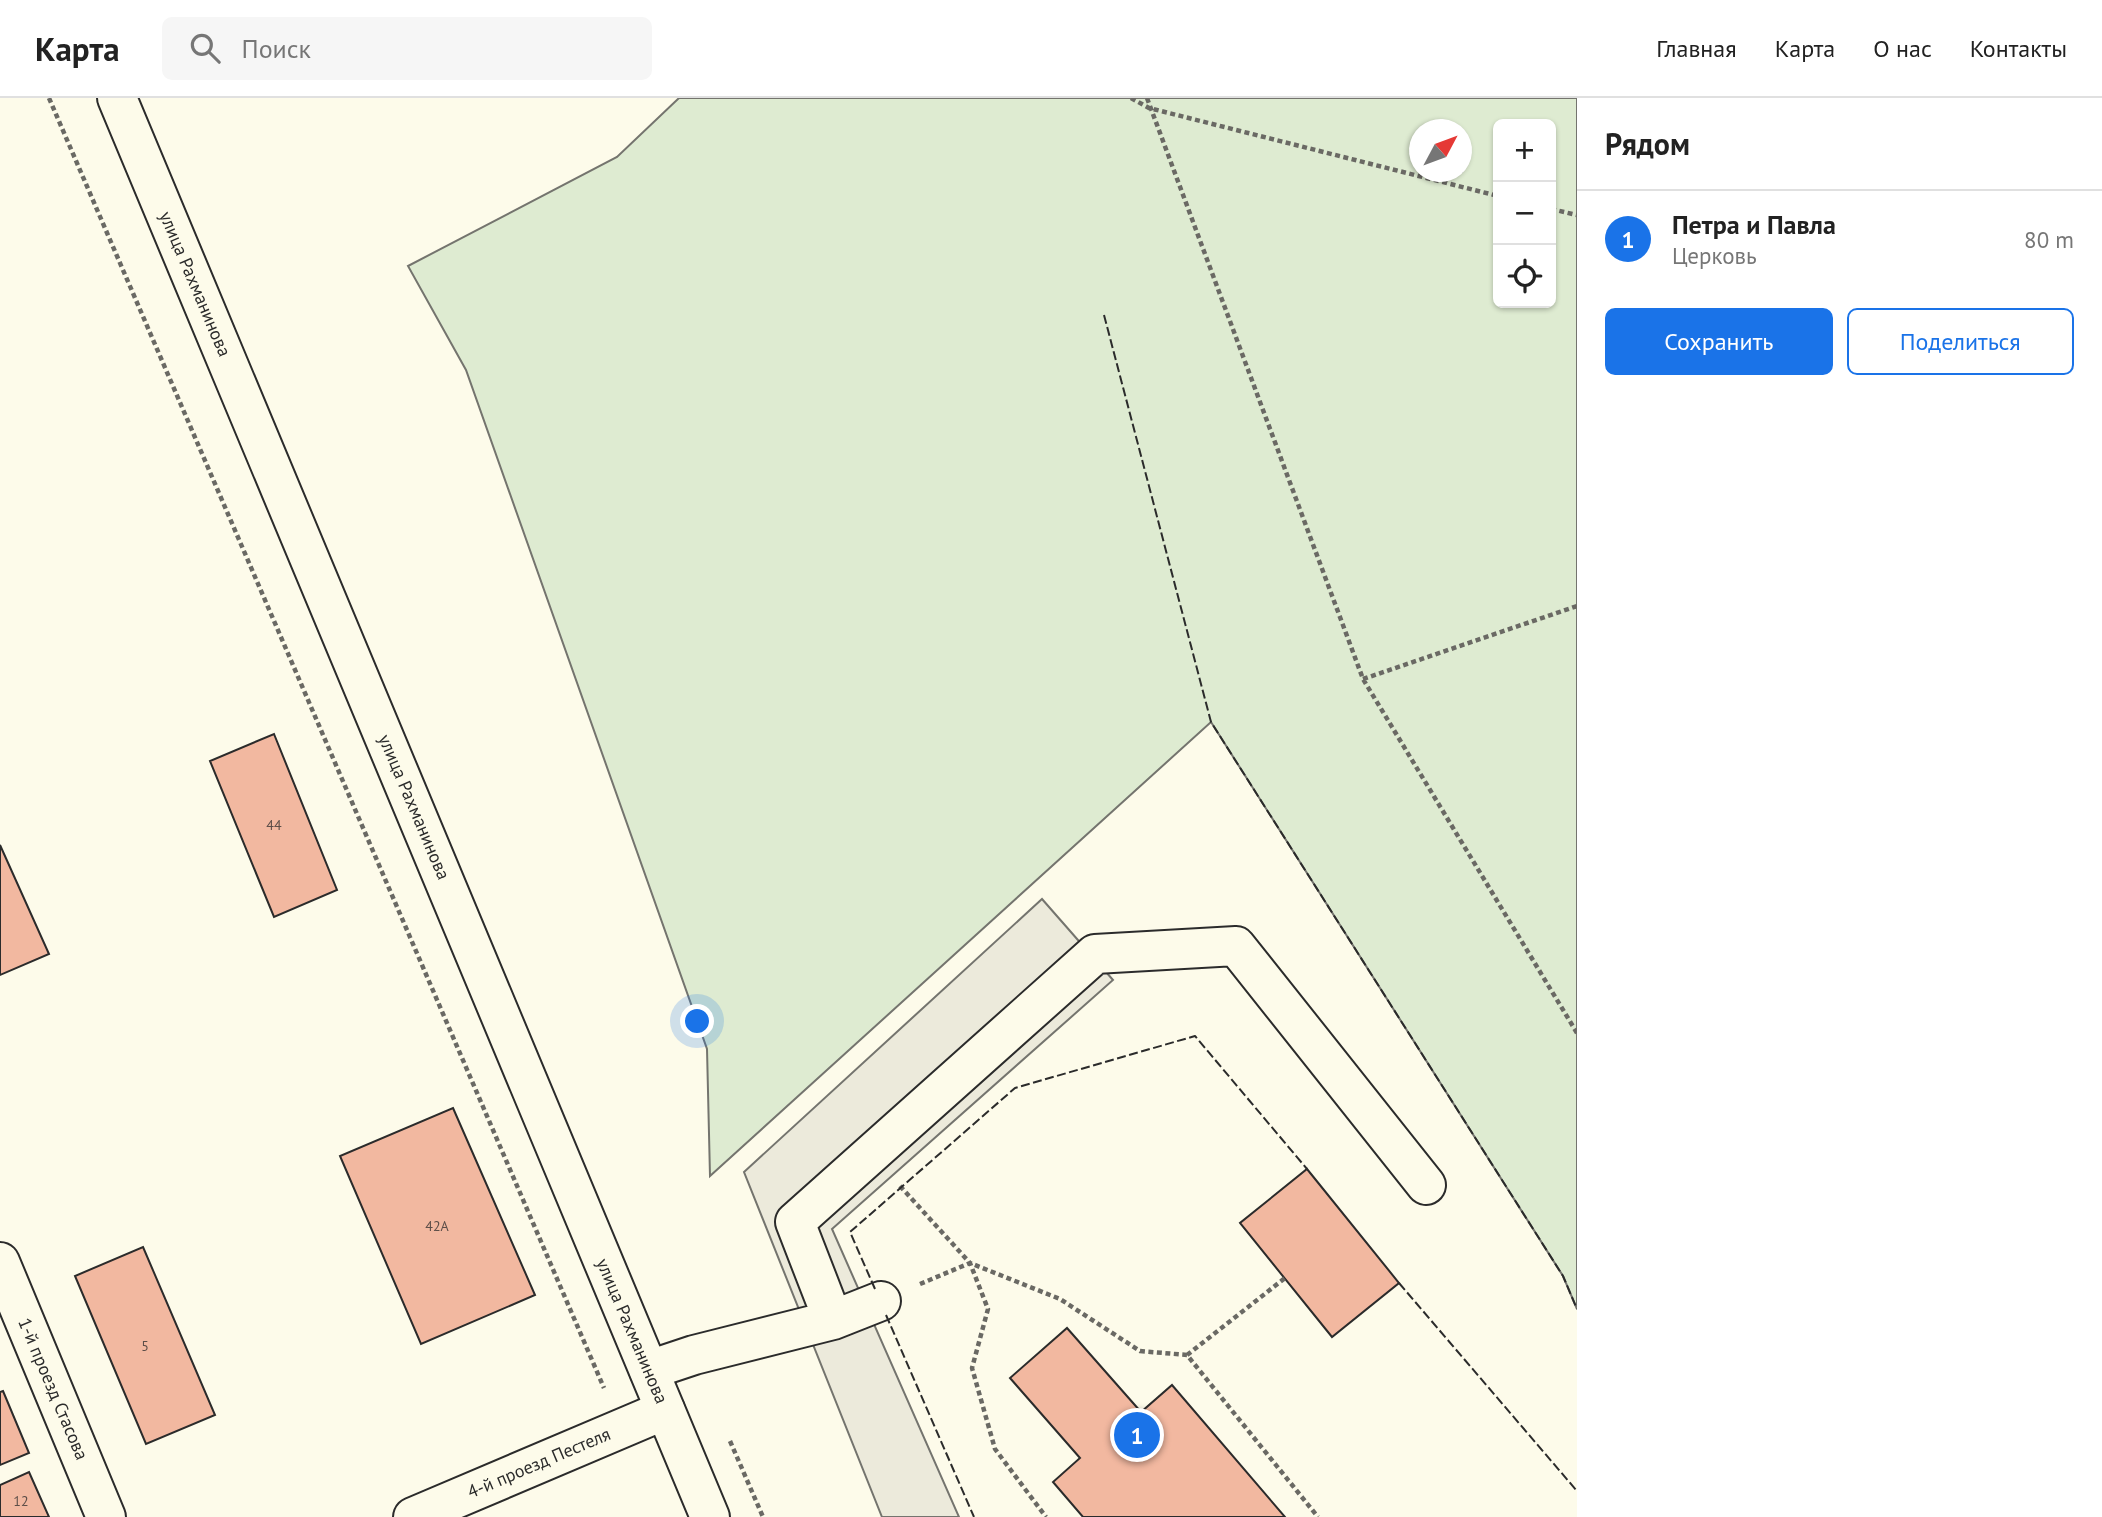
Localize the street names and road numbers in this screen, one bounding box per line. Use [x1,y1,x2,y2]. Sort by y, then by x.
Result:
street label: улица Рахманинова [154,208,236,360]
street label: улица Рахманинова [373,731,455,883]
street label: улица Рахманинова [591,1255,673,1407]
street label: 1-й проезд Стасова [13,1314,94,1463]
street label: 4-й проезд Пестеля [464,1422,614,1503]

